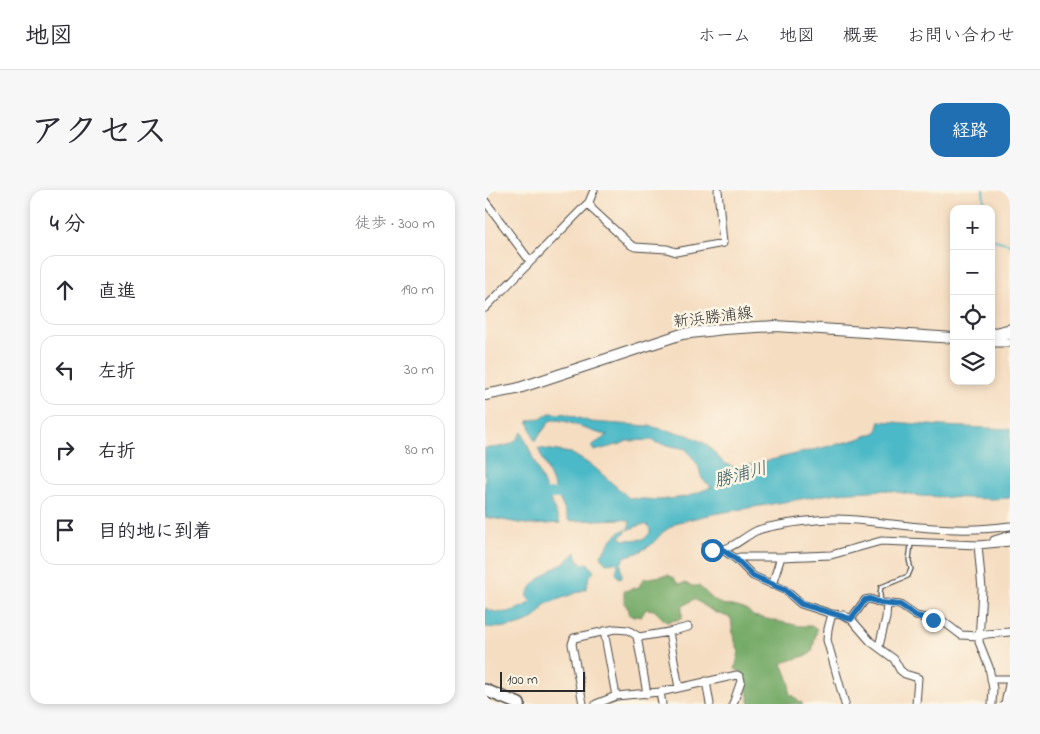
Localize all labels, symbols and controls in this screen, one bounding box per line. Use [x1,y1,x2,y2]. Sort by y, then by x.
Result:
text: 地図 [25,20,73,55]
text: ホーム [698,24,751,50]
text: 地図 [779,24,815,50]
text: 概要 [843,24,879,50]
text: お問い合わせ [907,24,1015,50]
button: 経路 [930,103,1010,157]
text: アクセス [30,108,168,159]
map controls [950,205,995,385]
button: + [950,205,995,250]
text: 4 分 [50,210,85,240]
text: 徒歩 · 300 m [355,212,435,236]
button: − [950,250,995,295]
icon: ahead [51,276,79,304]
text: 190 m [401,278,434,302]
text: 直進 [98,279,136,306]
button: locate [950,295,995,340]
street label: 新浜勝浦線 [672,301,754,335]
button: layers [950,340,995,385]
icon: left [51,356,79,384]
text: 30 m [404,358,434,382]
text: 左折 [98,359,136,386]
icon: right [51,436,79,464]
text: 80 m [405,438,434,462]
text: 右折 [98,439,136,466]
water label: 勝浦川 [712,456,770,496]
icon: arrive [51,516,79,544]
text: 目的地に到着 [98,519,212,546]
route start [701,539,724,562]
route end [922,609,945,632]
scale bar [500,669,585,692]
text: 100 m [507,670,538,691]

